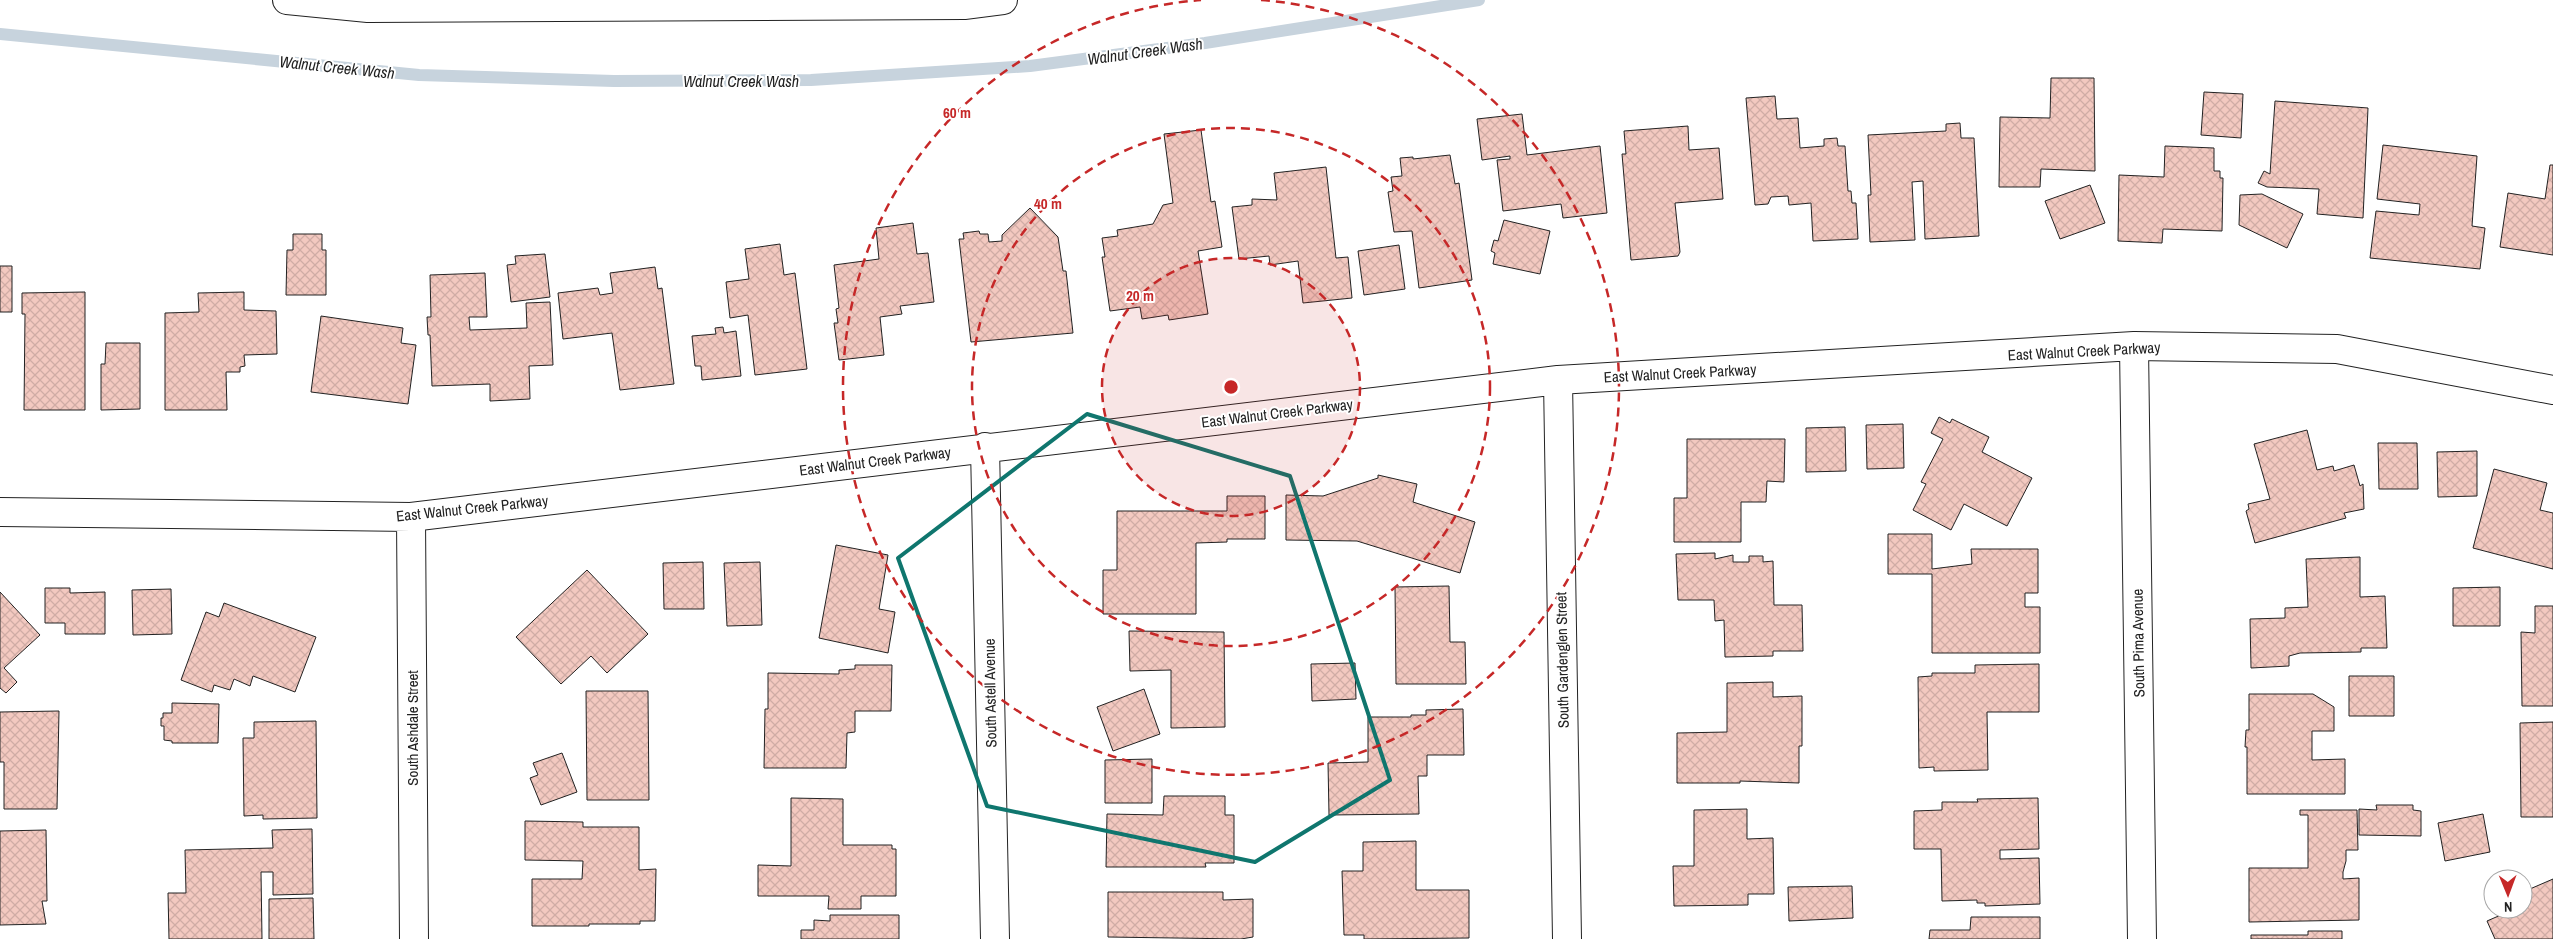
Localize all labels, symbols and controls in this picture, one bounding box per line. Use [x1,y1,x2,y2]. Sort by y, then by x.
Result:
water label: Walnut Creek Wash [1086,32,1204,70]
water label: Walnut Creek Wash [278,50,396,84]
water label: Walnut Creek Wash [683,70,799,92]
text: 60 m [943,102,971,123]
text: 40 m [1034,193,1062,214]
text: 20 m [1126,285,1154,306]
street label: East Walnut Creek Parkway [2007,336,2162,365]
street label: East Walnut Creek Parkway [1603,358,1758,387]
centre of rings [1222,378,1240,396]
street label: East Walnut Creek Parkway [1200,393,1355,433]
street label: East Walnut Creek Parkway [798,441,953,481]
street label: East Walnut Creek Parkway [395,489,550,526]
street label: South Pima Avenue [2127,588,2149,697]
street label: South Gardenglen Street [1550,591,1574,728]
street label: South Astell Avenue [979,638,1001,748]
street label: South Ashdale Street [402,670,423,786]
north arrow [2483,869,2533,919]
text: N [2504,898,2513,916]

